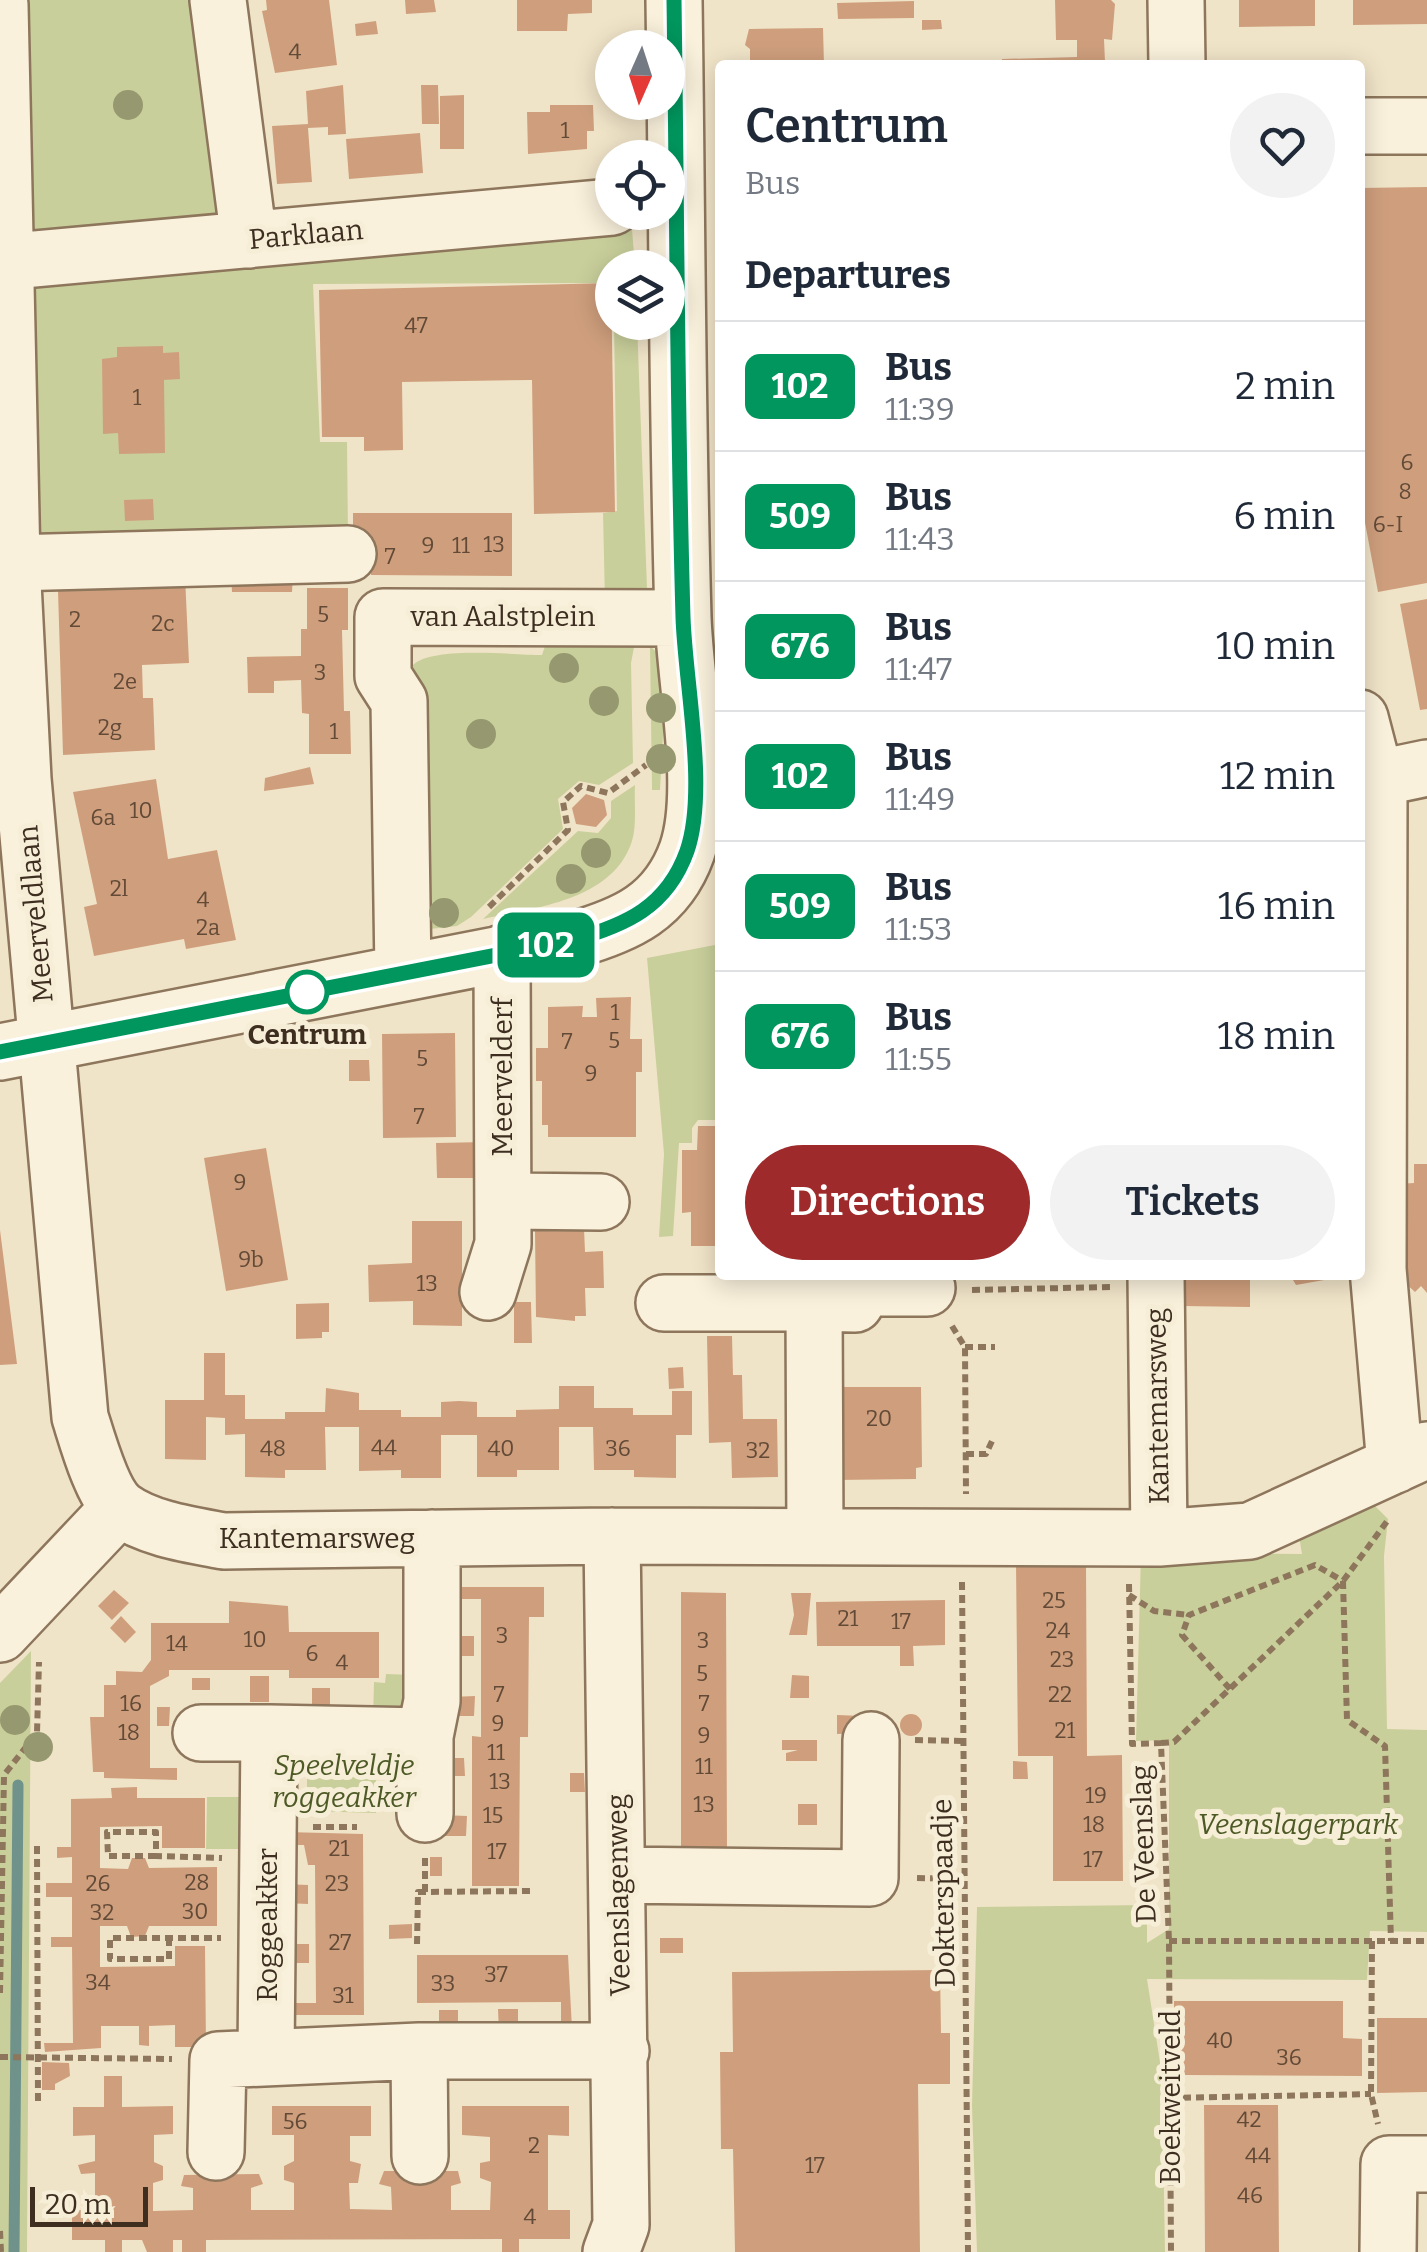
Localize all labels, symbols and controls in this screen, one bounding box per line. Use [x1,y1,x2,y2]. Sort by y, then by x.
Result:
north arrow [595,30,685,120]
map controls [595,30,685,340]
house number: 4 [289,38,302,65]
button: heart [1230,93,1335,198]
text: Centrum [745,97,948,155]
house number: 1 [561,117,570,144]
button: locate [595,140,685,230]
text: Bus [745,164,800,202]
street label: Parklaan [248,213,365,256]
button: layers [595,250,685,340]
text: Departures [745,252,951,298]
house number: 47 [404,312,428,339]
text: Bus [885,344,952,390]
text: 2 min [1235,363,1335,409]
text: 102 [771,365,829,407]
house number: 1 [133,384,142,411]
text: 11:39 [885,390,955,428]
house number: 6 [1401,449,1413,476]
text: Bus [885,474,952,520]
house number: 8 [1398,478,1412,505]
text: 6 min [1233,493,1335,539]
text: 509 [769,495,831,537]
house number: 6-I [1373,511,1403,538]
text: 11:43 [885,520,955,558]
house number: 13 [483,531,505,558]
house number: 9 [422,532,434,559]
house number: 11 [452,532,470,559]
house number: 7 [384,543,396,570]
street label: van Aalstplein [409,600,596,633]
house number: 5 [317,601,329,628]
text: Bus [885,604,952,650]
house number: 2 [69,606,81,633]
house number: 2c [151,610,175,637]
text: 10 min [1216,623,1335,669]
text: 676 [770,625,830,667]
text: 11:47 [885,650,952,688]
house number: 3 [314,659,326,686]
house number: 2e [113,668,137,695]
house number: 2g [98,714,122,741]
house number: 1 [330,718,339,745]
text: Bus [885,734,952,780]
text: 12 min [1220,753,1335,799]
text: 102 [771,755,829,797]
text: 11:49 [885,780,955,818]
house number: 10 [129,797,153,824]
house number: 6a [91,804,115,831]
street label: Meerveldlaan [11,824,60,1004]
text: Bus [885,864,952,910]
house number: 2l [110,875,128,902]
text: 16 min [1218,883,1335,929]
text: 509 [769,885,831,927]
house number: 4 [197,886,210,913]
text: 11:53 [885,910,952,948]
line badge: 102 [488,912,604,978]
house number: 2a [196,914,220,941]
text: 102 [517,924,575,966]
marker: Centrum [286,971,328,1013]
text: Bus [885,994,952,1040]
street label: Meervelderf [486,995,519,1156]
house number: 1 [611,999,620,1026]
text: 18 min [1218,1013,1335,1059]
text: 676 [770,1015,830,1057]
place label: Centrum [247,1018,367,1051]
house number: 5 [608,1027,620,1054]
house number: 7 [561,1028,573,1055]
text: 11:55 [885,1040,952,1078]
house number: 5 [416,1045,428,1072]
house number: 9 [585,1060,597,1087]
house number: 7 [413,1103,425,1130]
button: Directions [745,1145,1030,1260]
button: Tickets [1050,1145,1335,1260]
house number: 9 [234,1169,246,1196]
house number: 9b [238,1246,264,1273]
house number: 13 [416,1270,438,1297]
street label: Kantemarsweg [1139,1307,1176,1505]
house number: 20 [866,1405,892,1432]
house number: 44 [371,1434,397,1461]
house number: 48 [260,1435,286,1462]
house number: 40 [488,1435,514,1462]
house number: 36 [605,1435,631,1462]
house number: 32 [746,1437,770,1464]
street label: Kantemarsweg [219,1522,415,1555]
house number: 25 [1042,1587,1066,1614]
house number: 21 [838,1605,859,1632]
house number: 17 [891,1608,911,1635]
house number: 24 [1046,1617,1071,1644]
house number: 3 [496,1622,508,1649]
house number: 10 [243,1626,267,1653]
house number: 3 [697,1627,709,1654]
house number: 14 [166,1630,188,1657]
house number: 6 [306,1640,318,1667]
house number: 23 [1050,1646,1074,1673]
house number: 4 [336,1649,349,1676]
house number: 5 [696,1660,708,1687]
house number: 7 [493,1681,505,1708]
house number: 22 [1048,1681,1072,1708]
house number: 16 [120,1690,142,1717]
house number: 7 [698,1690,710,1717]
house number: 9 [492,1710,504,1737]
house number: 21 [1055,1717,1076,1744]
house number: 18 [118,1719,140,1746]
house number: 9 [698,1722,710,1749]
house number: 11 [487,1739,505,1766]
park label: Speelveldje roggeakker [272,1749,417,1814]
house number: 11 [695,1753,713,1780]
street label: De Veenslag [1124,1764,1163,1924]
house number: 13 [489,1768,511,1795]
house number: 19 [1085,1782,1107,1809]
house number: 13 [693,1791,715,1818]
street label: Veenslagenweg [600,1793,637,1997]
street label: Dokterspaadje [925,1798,962,1988]
house number: 15 [483,1802,503,1829]
park label: Veenslagerpark [1198,1808,1399,1841]
house number: 18 [1083,1811,1105,1838]
house number: 21 [329,1835,350,1862]
house number: 17 [487,1838,507,1865]
house number: 17 [1083,1846,1103,1873]
street label: Roggeakker [251,1848,284,2002]
house number: 28 [184,1869,210,1896]
house number: 26 [86,1870,110,1897]
house number: 23 [325,1870,349,1897]
house number: 30 [182,1898,208,1925]
house number: 32 [90,1899,114,1926]
house number: 27 [329,1929,351,1956]
house number: 37 [484,1961,508,1988]
house number: 34 [85,1969,111,1996]
house number: 33 [431,1970,455,1997]
house number: 31 [332,1982,354,2009]
street label: Boekweitveld [1154,2010,1187,2184]
house number: 40 [1207,2027,1233,2054]
house number: 36 [1276,2044,1302,2071]
house number: 42 [1237,2106,1261,2133]
house number: 56 [283,2108,307,2135]
house number: 2 [528,2132,540,2159]
house number: 44 [1245,2142,1271,2169]
house number: 17 [805,2152,825,2179]
scale bar [30,2182,148,2226]
house number: 46 [1237,2182,1263,2209]
text: 20 m [45,2188,111,2221]
house number: 4 [524,2203,537,2230]

